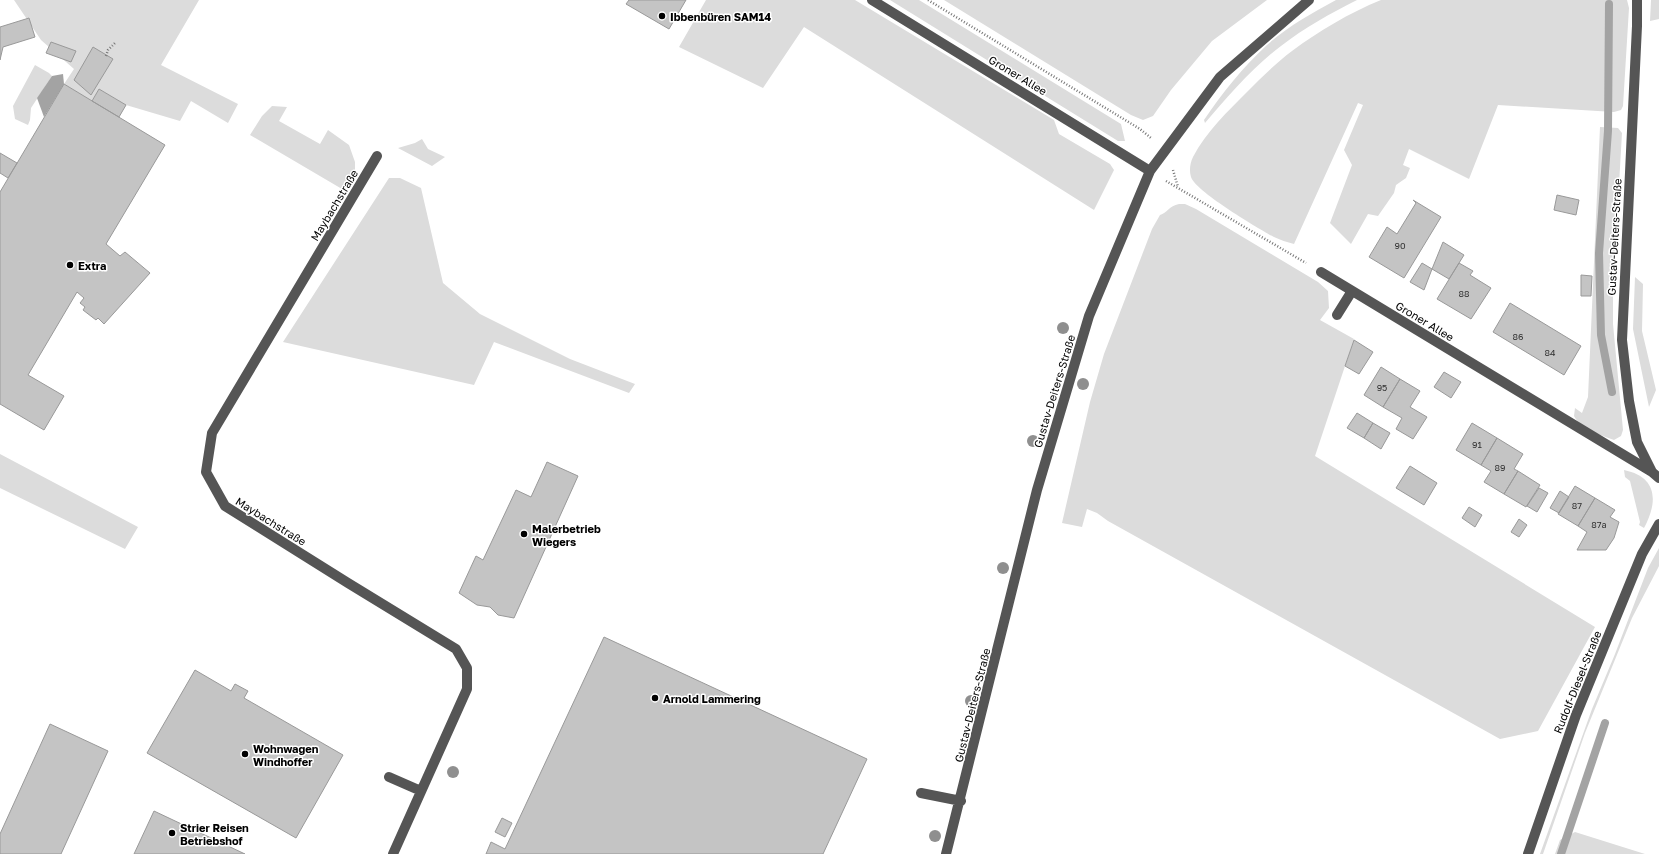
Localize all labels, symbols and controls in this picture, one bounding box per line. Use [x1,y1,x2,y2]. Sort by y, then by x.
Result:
place label: Ibbenbüren SAM14 [670,10,771,23]
marker: Ibbenbüren SAM14 [657,11,667,21]
street label: Groner Allee [987,53,1049,97]
street label: Maybachstraße [308,167,360,243]
street label: Gustav-Deiters-Straße [1604,178,1624,296]
house number: 90 [1394,240,1406,251]
place label: Extra [78,259,106,272]
marker: Extra [65,260,75,270]
house number: 88 [1459,288,1469,299]
street label: Groner Allee [1394,299,1456,343]
house number: 86 [1513,331,1523,342]
street label: Gustav-Deiters-Straße [1031,333,1077,449]
house number: 84 [1545,347,1556,358]
house number: 95 [1377,382,1387,393]
house number: 91 [1472,439,1483,450]
house number: 89 [1495,462,1505,473]
street label: Maybachstraße [233,494,309,548]
house number: 87 [1572,500,1582,511]
house number: 87a [1591,519,1607,530]
place label: Malerbetrieb Wiegers [532,522,601,548]
marker: Malerbetrieb Wiegers [519,529,529,539]
street label: Rudolf-Diesel-Straße [1550,629,1604,735]
street label: Gustav-Deiters-Straße [952,647,992,763]
place label: Arnold Lammering [663,692,761,705]
marker: Arnold Lammering [650,693,660,703]
place label: Wohnwagen Windhoffer [253,742,319,768]
marker: Wohnwagen Windhoffer [240,749,250,759]
place label: Strier Reisen Betriebshof [180,821,249,847]
marker: Strier Reisen Betriebshof [167,828,177,838]

